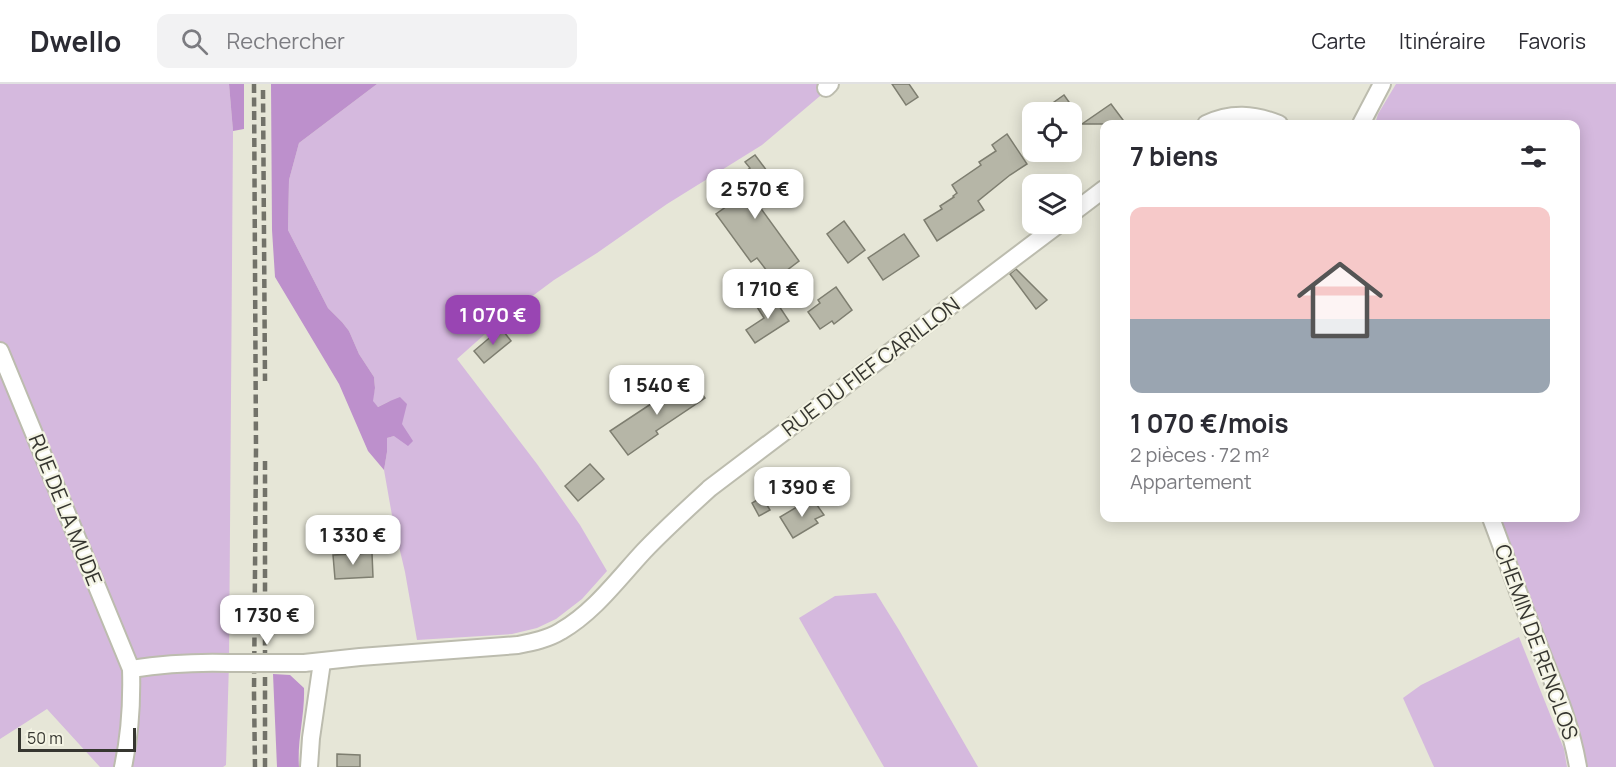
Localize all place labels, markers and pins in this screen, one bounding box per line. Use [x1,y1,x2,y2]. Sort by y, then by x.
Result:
pin: 2 570 € [700,169,810,220]
pin: 1 710 € [713,269,823,320]
pin: 1 070 € [438,295,548,346]
pin: 1 540 € [602,365,712,416]
pin: 1 390 € [747,467,857,518]
pin: 1 330 € [298,515,408,566]
pin: 1 730 € [212,595,322,646]

